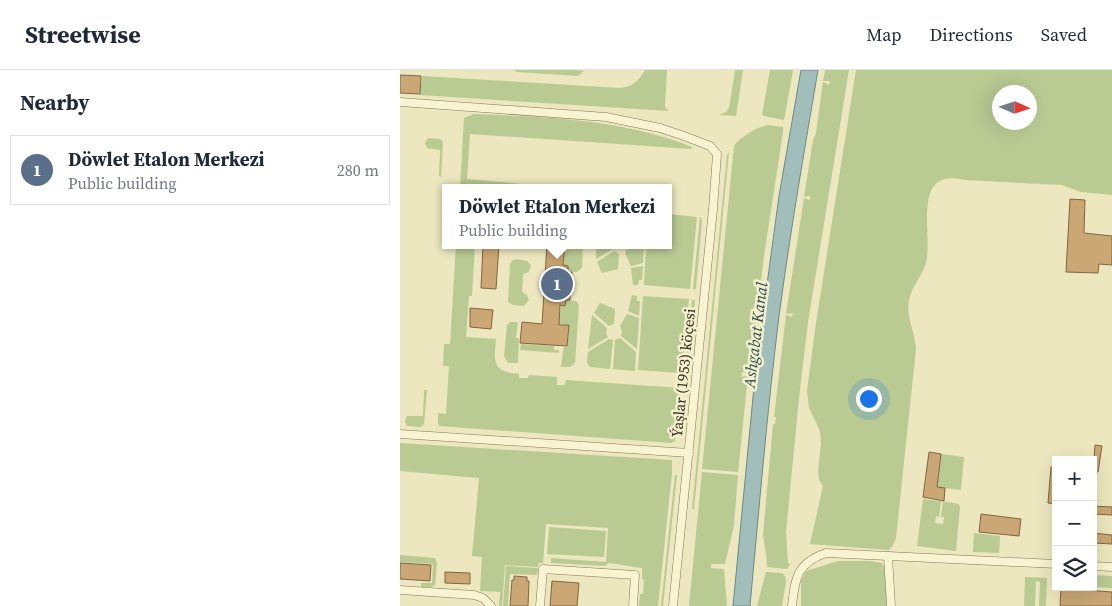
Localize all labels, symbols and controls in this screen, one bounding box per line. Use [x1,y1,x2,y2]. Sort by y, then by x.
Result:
text: Streetwise [25,18,141,51]
text: Map [866,22,902,47]
text: Directions [930,22,1013,47]
text: Saved [1041,22,1087,47]
north arrow [992,85,1037,130]
text: Nearby [20,88,90,117]
text: Döwlet Etalon Merkezi [68,146,265,172]
text: 1 [33,159,41,181]
text: 280 m [337,159,379,181]
text: Public building [68,172,177,194]
popup [442,184,672,249]
text: Döwlet Etalon Merkezi [459,193,655,219]
text: Public building [459,219,567,241]
pin: 1 [541,265,573,303]
water label: Ashgabat Kanal [737,280,772,390]
street label: Ýaşlar (1953) köçesi [666,307,700,439]
your location [856,386,882,412]
map controls [1052,456,1097,591]
button: + [1052,456,1097,501]
button: − [1052,501,1097,546]
button: layers [1052,546,1097,591]

